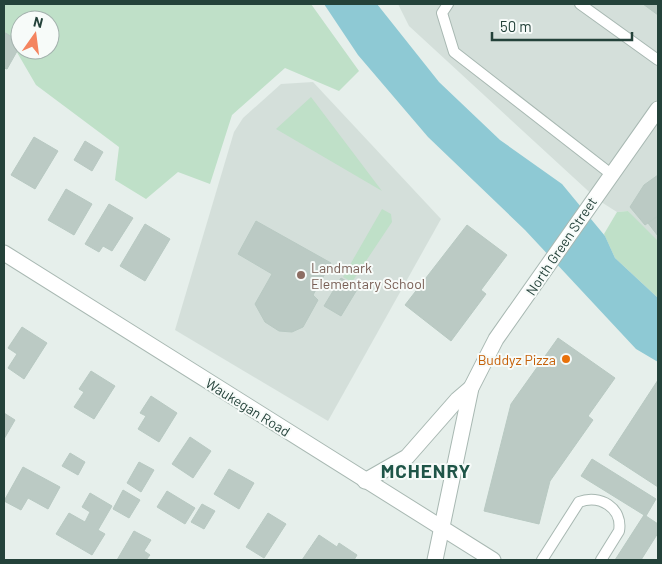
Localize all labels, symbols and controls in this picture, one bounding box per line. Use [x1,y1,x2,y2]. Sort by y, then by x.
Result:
north arrow [10,10,60,60]
scale bar [492,10,632,42]
text: N [32,13,45,31]
text: 50 m [500,17,532,35]
street label: North Green Street [522,194,600,298]
place label: Landmark Elementary School [311,259,425,292]
marker: Landmark Elementary School [295,269,307,281]
place label: Buddyz Pizza [478,351,556,368]
marker: Buddyz Pizza [560,353,572,365]
street label: Waukegan Road [203,374,293,440]
district label: MCHENRY [381,459,471,482]

